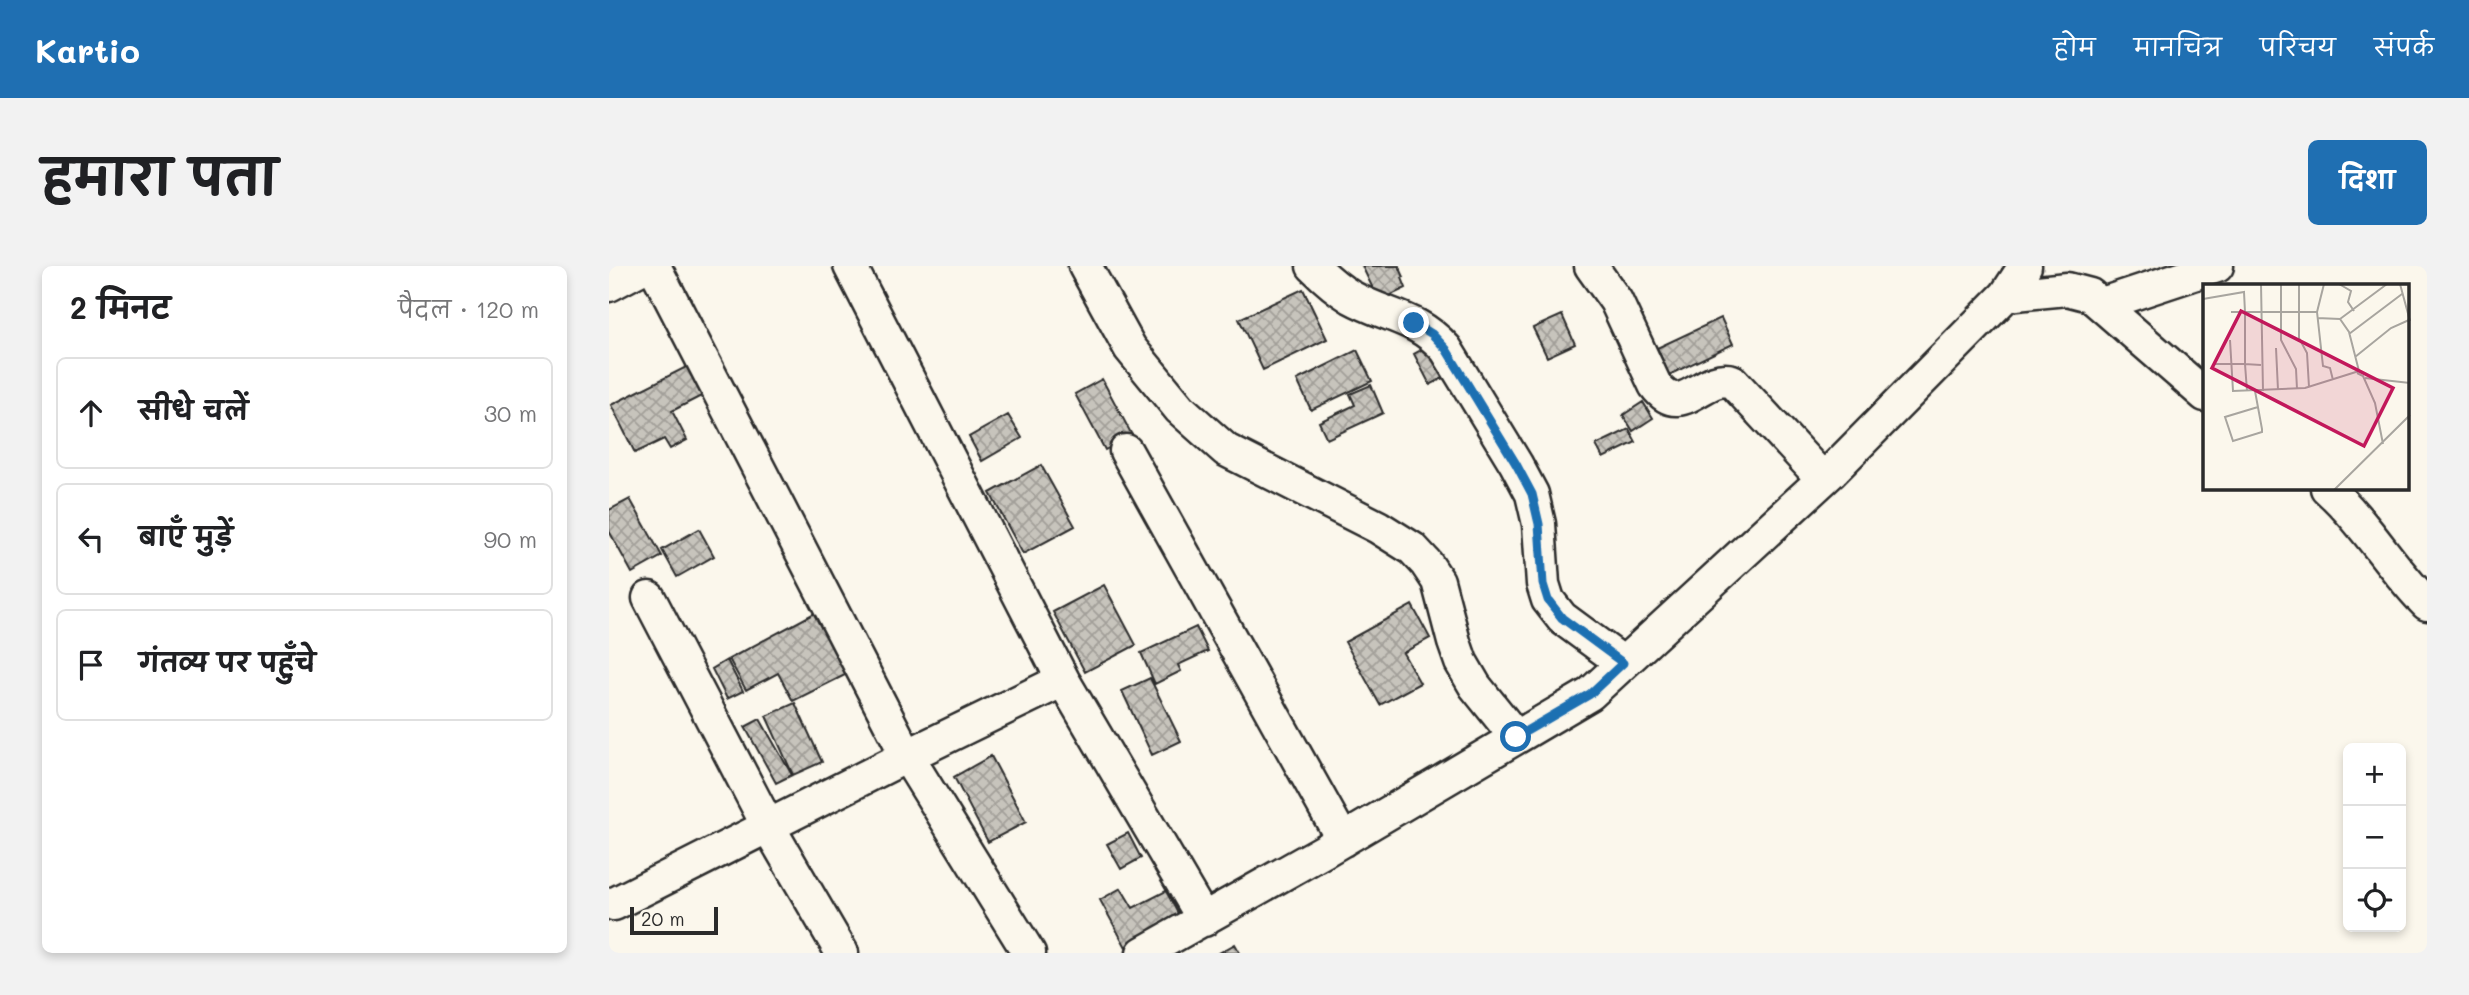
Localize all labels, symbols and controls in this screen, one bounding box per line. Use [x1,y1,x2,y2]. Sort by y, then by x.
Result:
text: Kartio [35,28,140,71]
text: होम [2053,31,2096,62]
text: मानचित्र [2134,31,2222,62]
text: परिचय [2260,31,2336,62]
text: संपर्क [2374,31,2434,62]
button: दिशा [2308,140,2427,225]
text: हमारा पता [42,144,277,207]
inset map [2203,284,2409,490]
text: 2 मिनट [70,287,170,327]
text: पैदल · 120 m [398,294,539,324]
route end [1398,307,1429,338]
text: सीधे चलें [139,393,248,427]
icon: ahead [72,394,110,432]
text: 30 m [484,398,537,428]
text: बाएँ मुड़ें [139,519,233,553]
icon: left [72,520,110,558]
text: 90 m [484,524,537,554]
text: गंतव्य पर पहुँचे [139,645,316,679]
icon: arrive [72,646,110,684]
route start [1500,721,1531,752]
map controls [2343,743,2406,932]
button: + [2343,743,2406,806]
button: − [2343,806,2406,869]
button: locate [2343,869,2406,932]
scale bar [630,904,717,936]
text: 20 m [641,906,685,931]

